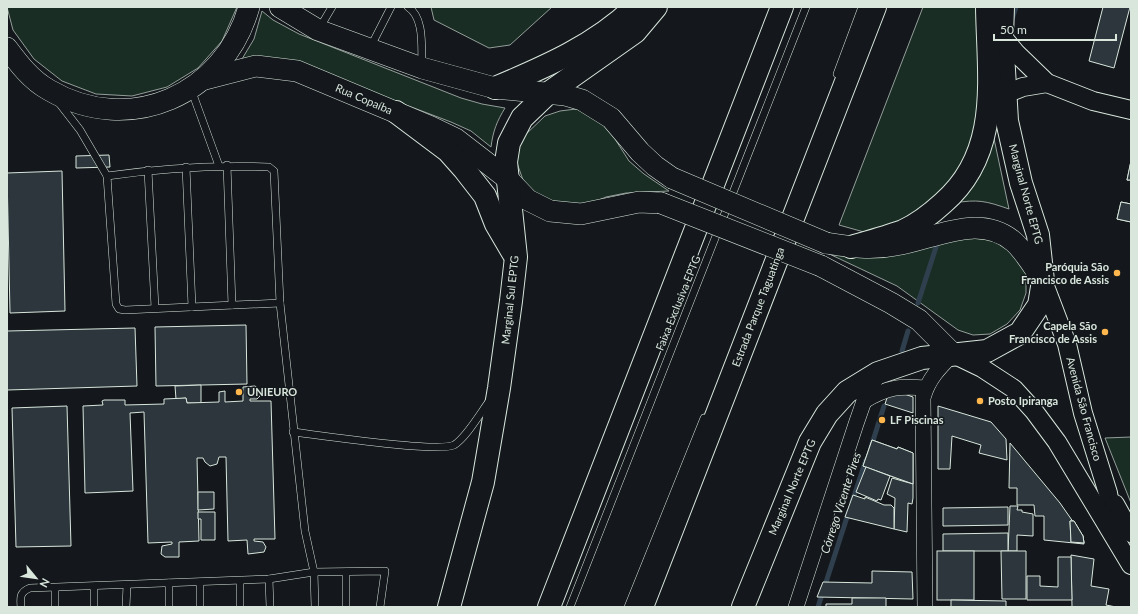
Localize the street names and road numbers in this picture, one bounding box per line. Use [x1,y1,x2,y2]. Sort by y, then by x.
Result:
street label: Rua Copaíba [334,81,395,116]
street label: Marginal Norte EPTG [1007,142,1046,245]
street label: Estrada Parque Taguatinga [729,245,786,368]
street label: Faixa Exclusiva EPTG [653,253,703,352]
street label: Marginal Sul EPTG [498,255,521,345]
street label: Avenida São Francisco [1064,355,1105,462]
street label: Marginal Norte EPTG [765,437,818,537]

